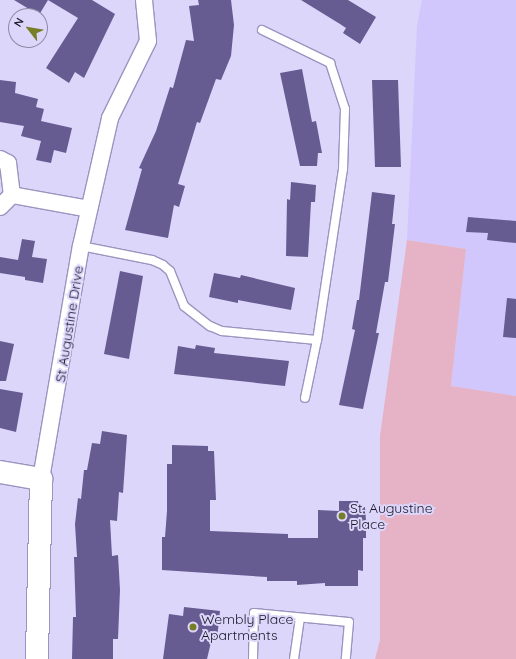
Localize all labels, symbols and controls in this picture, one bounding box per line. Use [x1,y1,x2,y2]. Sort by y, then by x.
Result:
north arrow [8,8,48,48]
text: N [10,15,27,29]
street label: St Augustine Drive [52,265,86,383]
place label: St. Augustine Place [350,500,433,532]
marker: St. Augustine Place [337,511,347,521]
place label: Wembly Place Apartments [201,611,293,644]
marker: Wembly Place Apartments [188,622,198,632]

